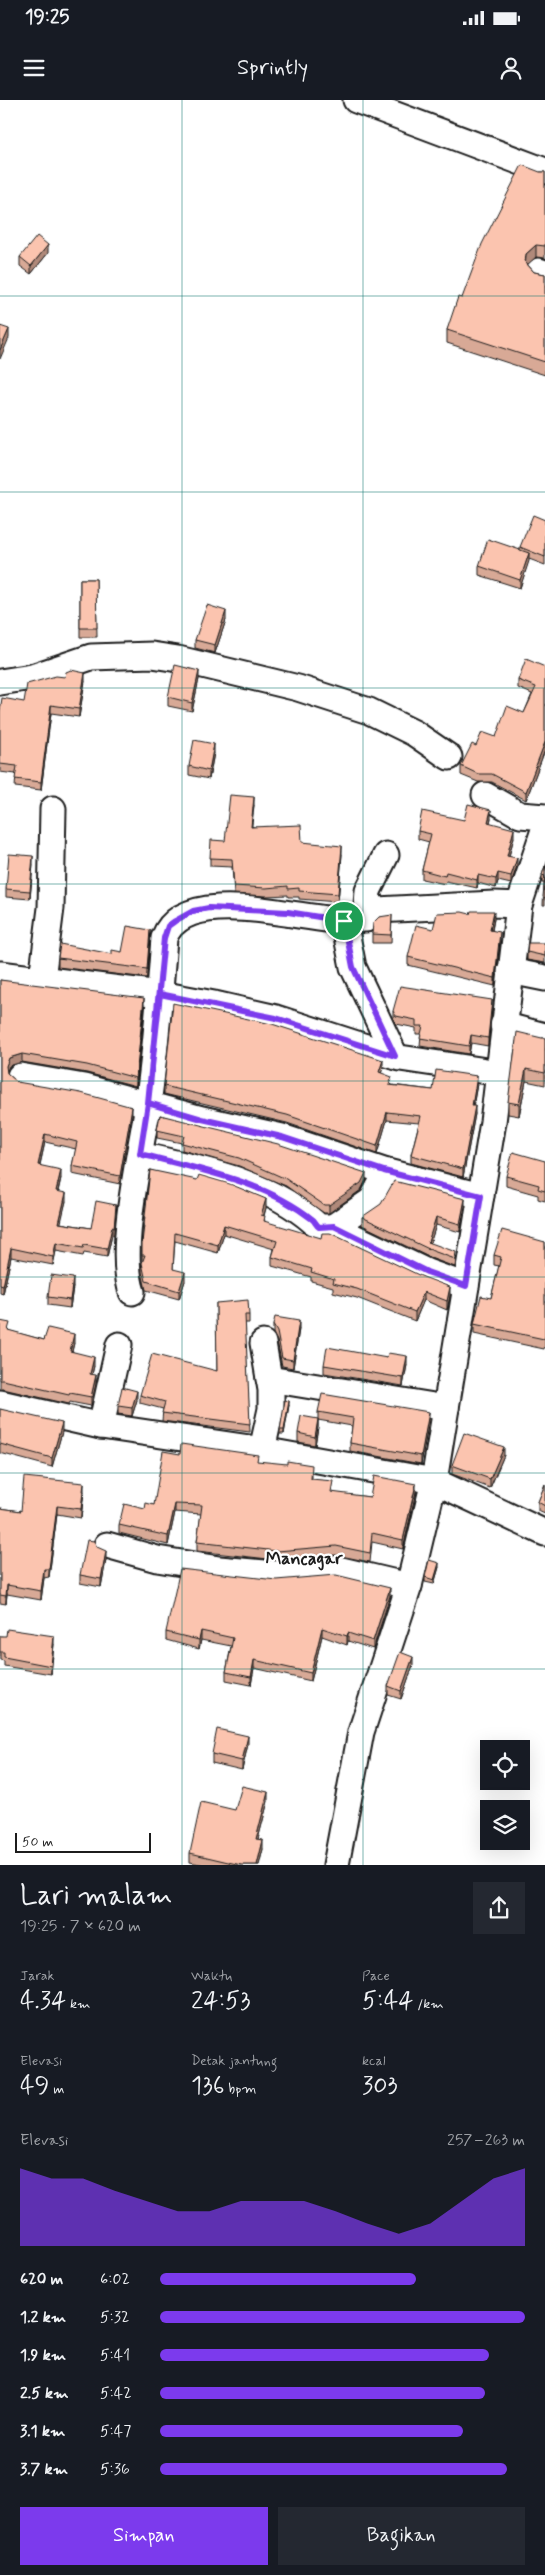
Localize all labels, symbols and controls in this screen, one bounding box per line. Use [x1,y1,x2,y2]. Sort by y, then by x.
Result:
text: 19:25 [25,5,69,30]
icon: menu [20,54,48,82]
text: Sprintly [237,54,308,82]
icon: person [497,54,525,82]
pin [323,900,365,942]
icon: arrive [330,907,358,935]
district label: Mancagar [265,1547,343,1571]
map controls [480,1740,530,1850]
button: locate [480,1740,530,1790]
button: layers [480,1800,530,1850]
scale bar [15,1830,151,1853]
text: 50 m [22,1833,53,1851]
text: Lari malam [20,1878,173,1915]
button: share [473,1882,525,1934]
text: 19:25 · 7 × 620 m [20,1916,141,1937]
text: Jarak [20,1967,55,1985]
text: Waktu [191,1967,232,1985]
text: Pace [362,1967,390,1985]
text: 4.34 [20,1985,66,2018]
text: 24:53 [191,1985,251,2018]
text: 5:44 [362,1985,413,2018]
text: km [66,1995,90,2013]
text: /km [413,1995,444,2013]
text: Elevasi [20,2052,62,2070]
text: Detak jantung [191,2052,277,2070]
text: kcal [362,2052,386,2070]
text: 49 [20,2070,49,2103]
text: 136 [191,2070,225,2103]
text: 303 [362,2070,398,2103]
text: m [49,2080,64,2098]
text: bpm [225,2080,257,2098]
text: Elevasi [20,2130,68,2151]
text: 257–263 m [447,2130,525,2151]
text: 620 m [20,2269,63,2290]
text: 6:02 [100,2269,130,2290]
text: 1.2 km [20,2307,66,2328]
text: 5:32 [100,2307,130,2328]
text: 1.9 km [20,2345,66,2366]
text: 5:41 [100,2345,130,2366]
text: 2.5 km [20,2383,68,2404]
text: 5:42 [100,2383,132,2404]
text: 3.1 km [20,2421,65,2442]
text: 5:47 [100,2421,131,2442]
text: 3.7 km [20,2459,68,2480]
text: 5:36 [100,2459,130,2480]
button: Simpan [20,2507,268,2565]
button: Bagikan [278,2507,525,2565]

